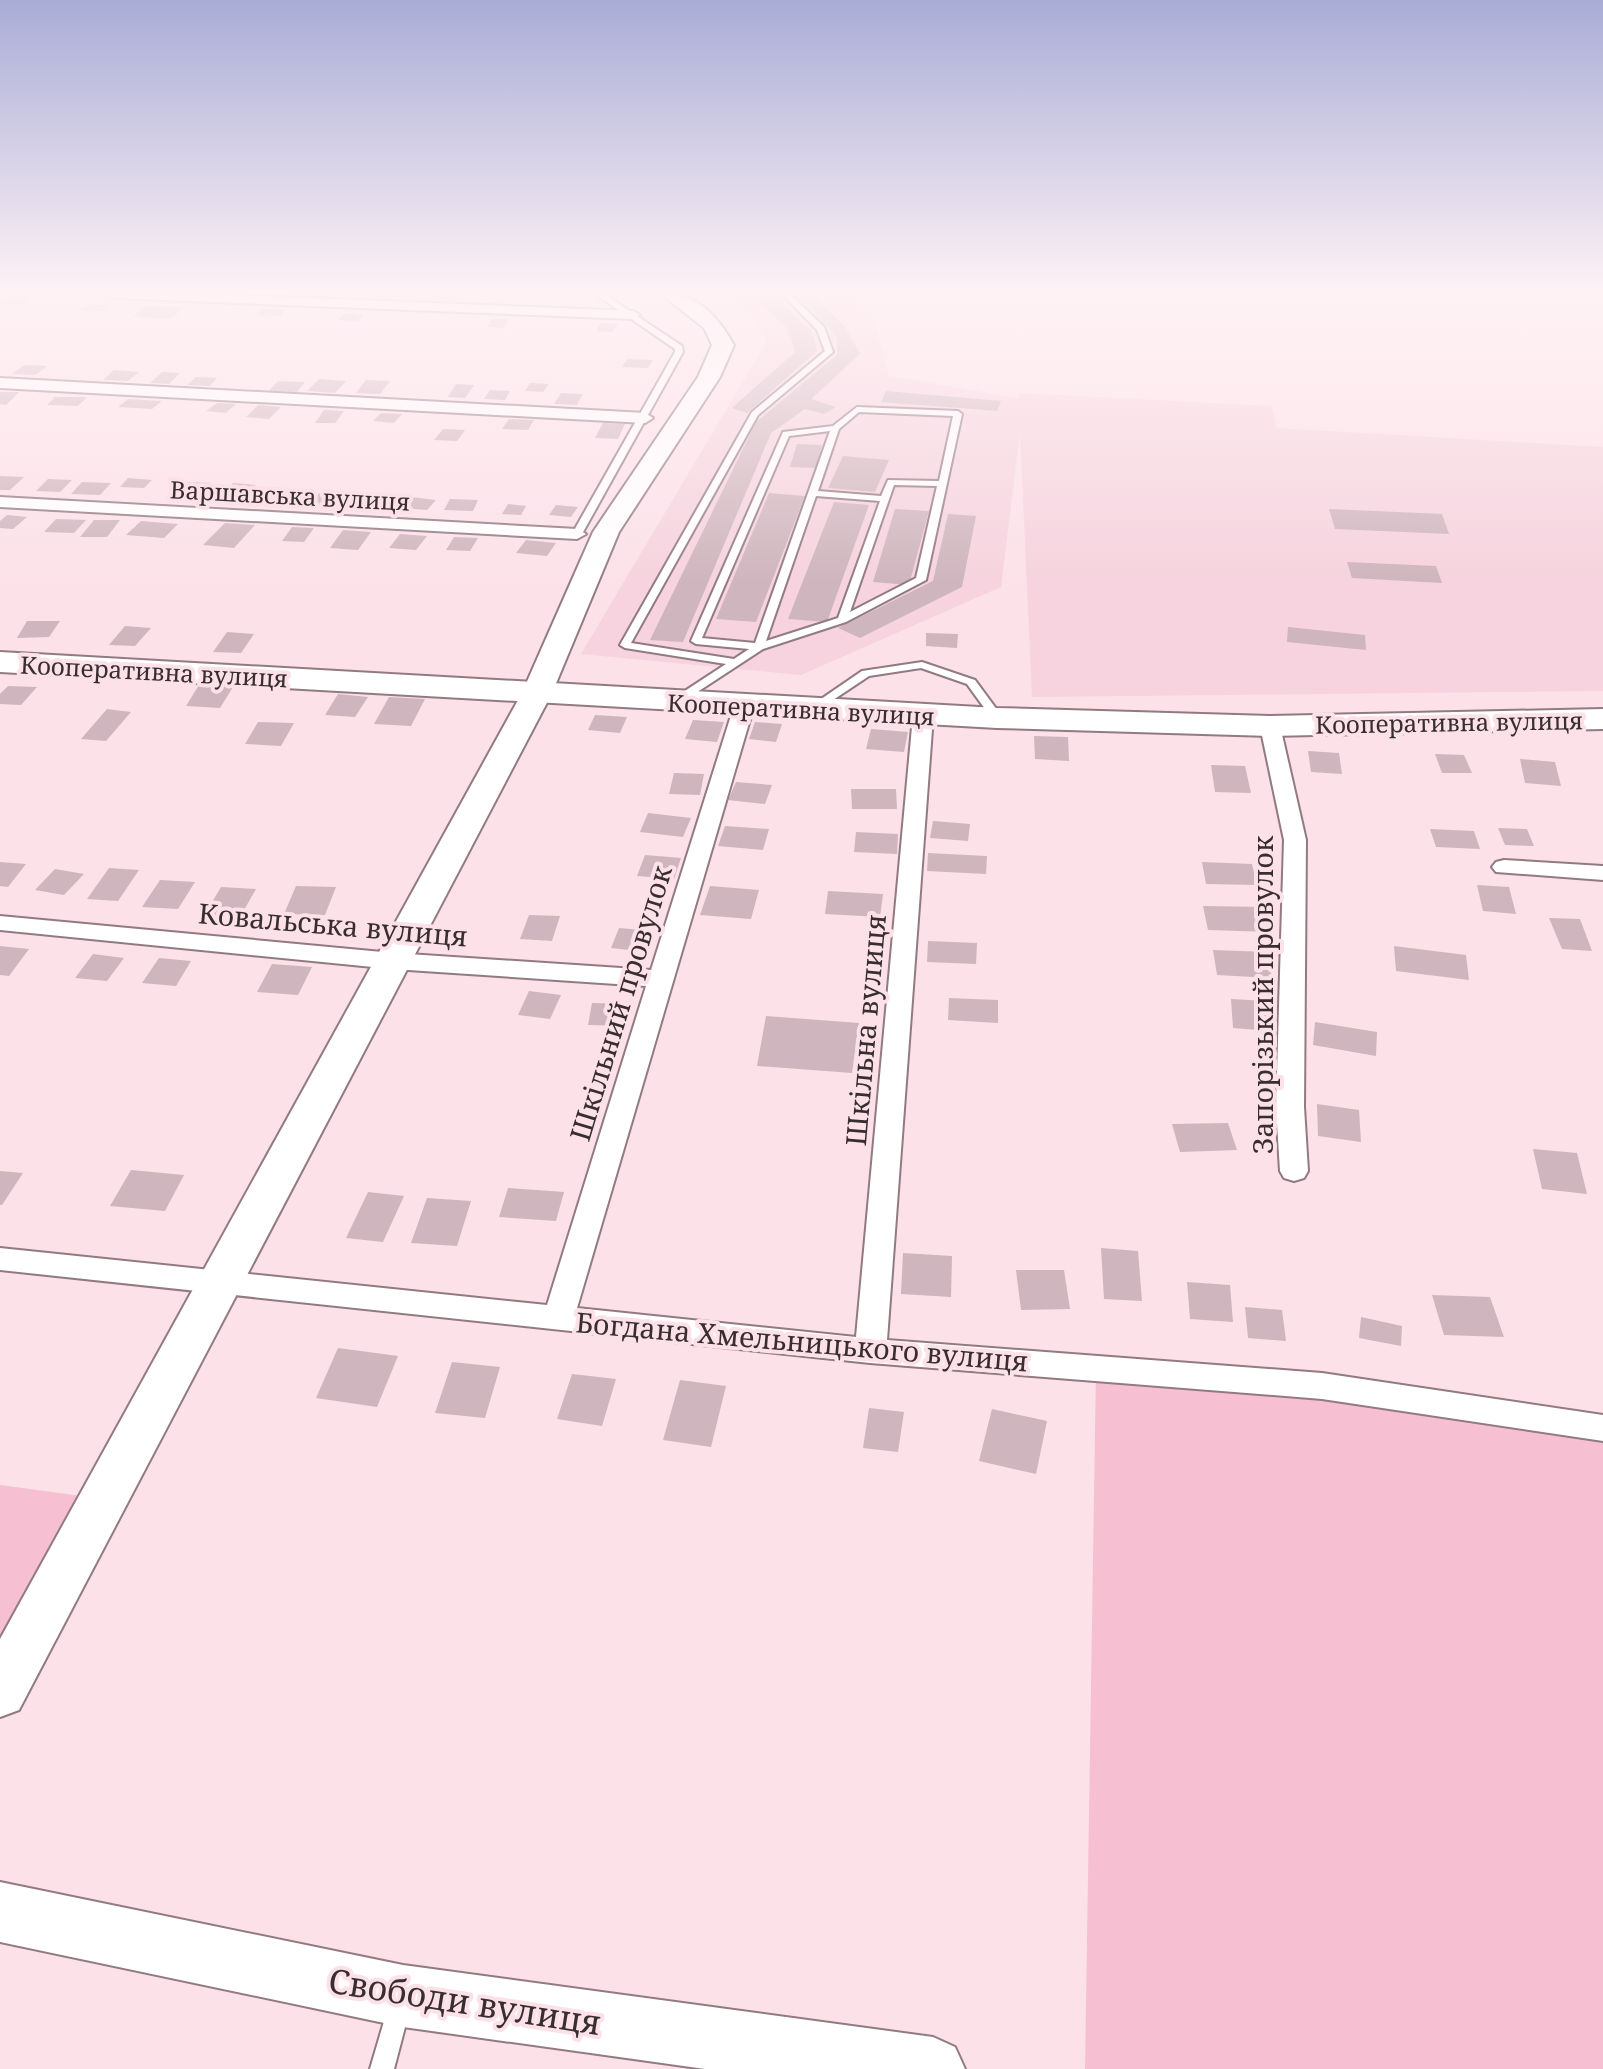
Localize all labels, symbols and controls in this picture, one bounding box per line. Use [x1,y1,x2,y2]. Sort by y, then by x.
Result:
street label: Варшавська вулиця [169,472,411,518]
street label: Кооперативна вулиця [19,648,289,694]
street label: Кооперативна вулиця [666,686,936,732]
street label: Кооперативна вулиця [1315,703,1583,741]
street label: Запорізький провулок [1243,835,1281,1154]
street label: Шкільний провулок [560,860,680,1145]
street label: Ковальська вулиця [197,893,469,955]
street label: Шкільна вулиця [836,913,894,1147]
street label: Богдана Хмельницького вулиця [574,1302,1030,1380]
street label: Свободи вулиця [325,1957,605,2045]

